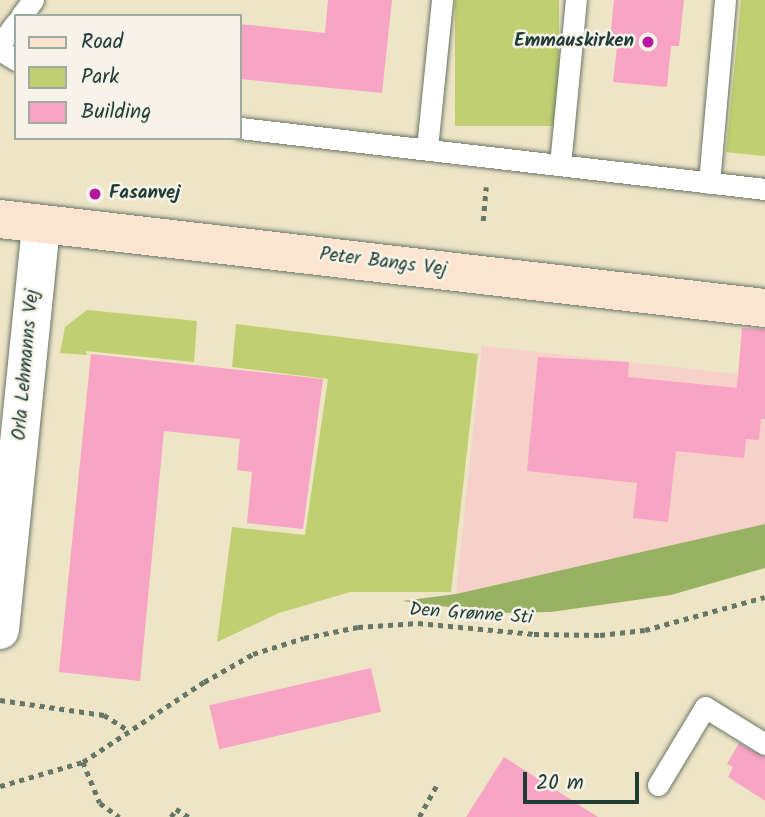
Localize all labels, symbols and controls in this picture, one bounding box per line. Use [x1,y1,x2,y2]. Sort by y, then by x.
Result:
legend [14,14,242,140]
text: Road [81,26,123,59]
place label: Emmauskirken [514,31,634,53]
marker: Emmauskirken [640,34,656,50]
text: Park [81,61,119,94]
text: Building [81,96,151,129]
place label: Fasanvej [109,183,180,205]
marker: Fasanvej [87,186,103,202]
street label: Peter Bangs Vej [318,244,448,282]
street label: Orla Lehmanns Vej [9,288,45,442]
street label: Den Grønne Sti [409,599,533,631]
scale bar [527,758,642,802]
text: 20 m [536,767,584,800]

